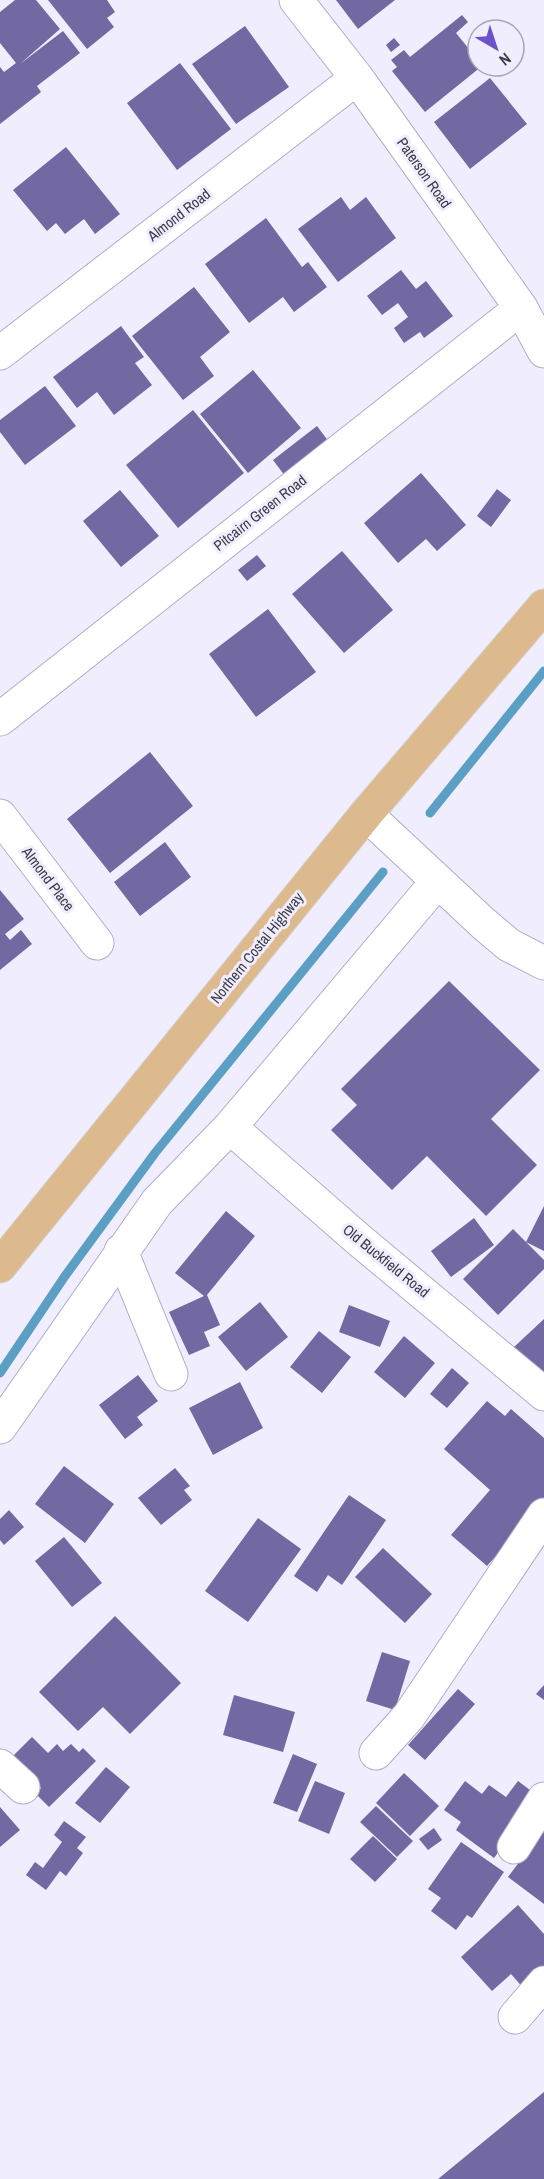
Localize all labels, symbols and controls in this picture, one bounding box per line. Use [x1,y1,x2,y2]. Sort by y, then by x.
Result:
north arrow [466,18,526,78]
text: N [495,48,516,71]
street label: Paterson Road [392,133,457,212]
street label: Almond Road [142,183,215,246]
street label: Pitcairn Green Road [209,470,311,556]
street label: Almond Place [17,841,80,915]
street label: Northern Costal Highway [205,887,309,1008]
street label: Old Buckfield Road [339,1219,434,1302]

